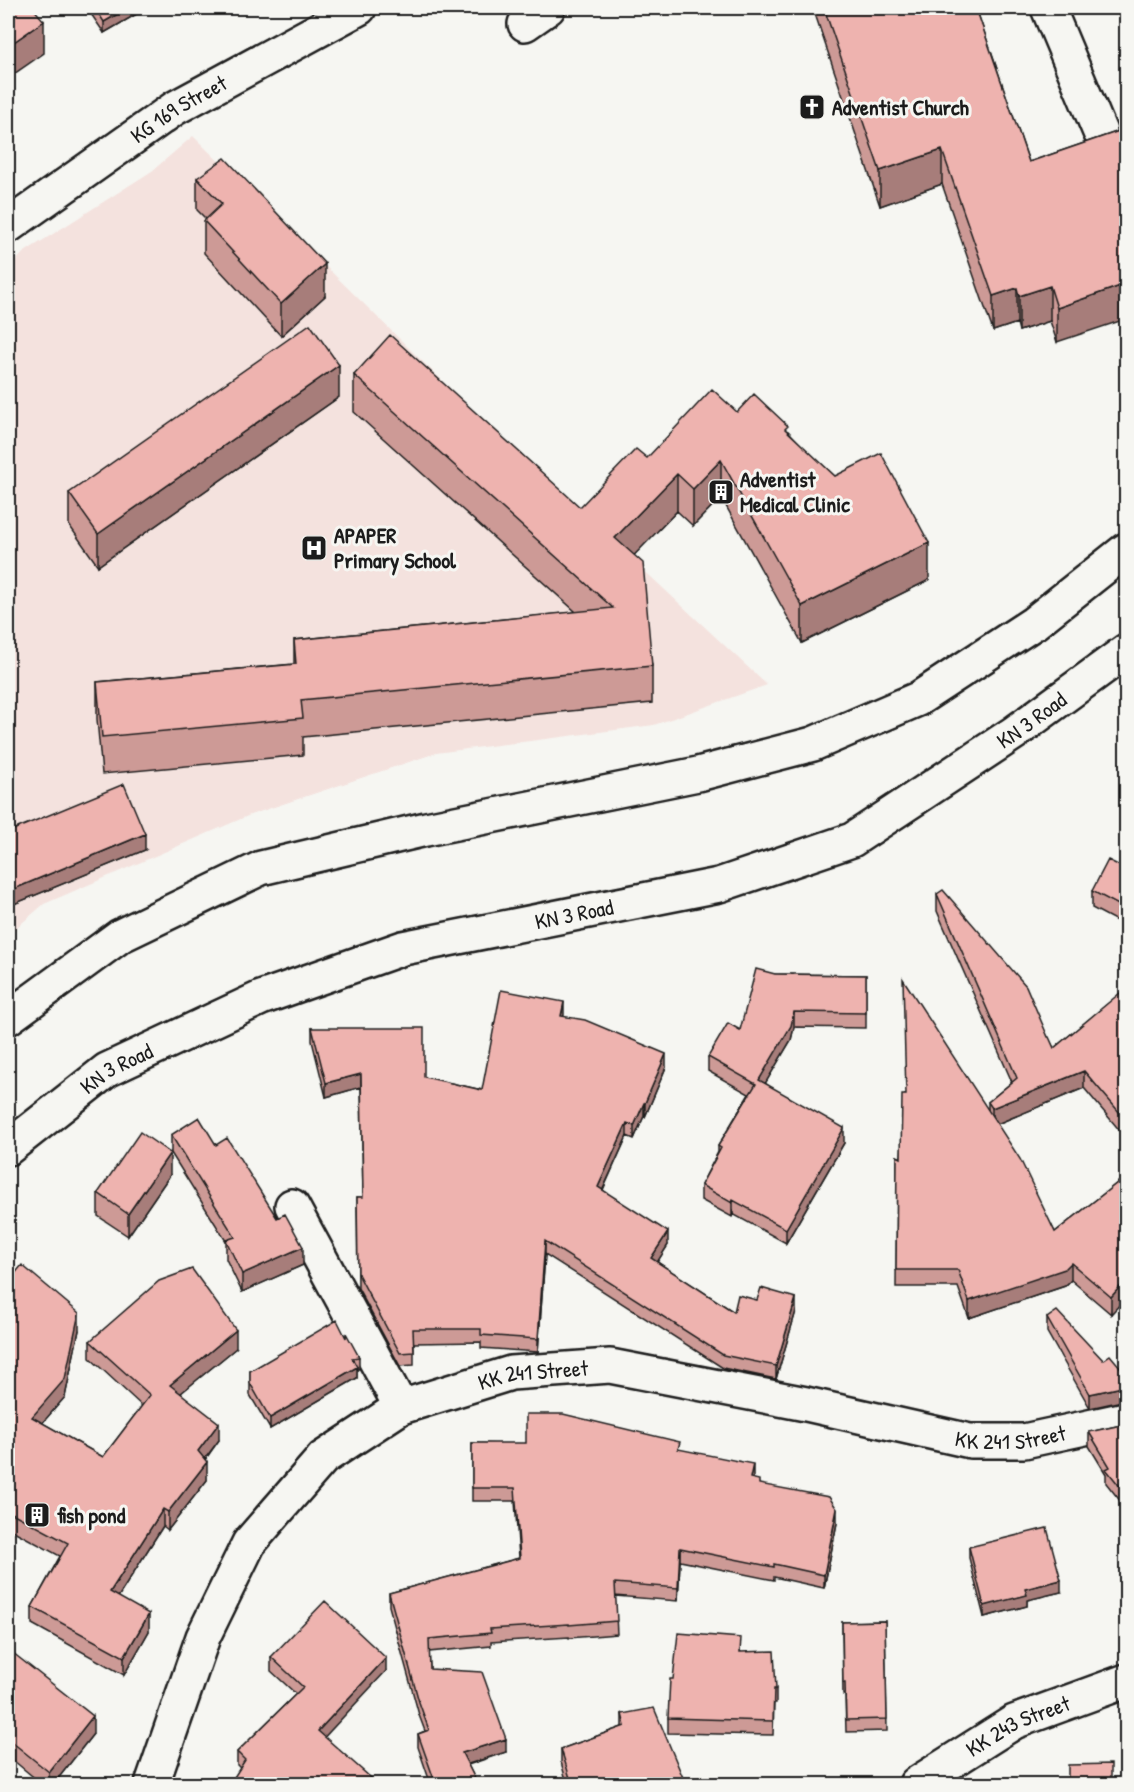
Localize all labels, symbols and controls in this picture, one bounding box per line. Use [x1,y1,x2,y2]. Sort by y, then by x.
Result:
street label: KG 169 Street [124,68,232,150]
church icon: Adventist Church [797,92,827,122]
place label: Adventist Church [832,92,970,122]
place label: Adventist Medical Clinic [740,464,850,519]
building icon: Adventist Medical Clinic [706,477,736,507]
place label: APAPER Primary School [334,520,457,576]
hospital icon: APAPER Primary School [299,533,329,563]
street label: KN 3 Road [991,684,1073,755]
street label: KN 3 Road [532,891,616,936]
street label: KN 3 Road [74,1036,158,1101]
street label: KK 241 Street [474,1353,590,1397]
street label: KK 241 Street [952,1417,1069,1456]
building icon: fish pond [22,1500,52,1530]
place label: fish pond [57,1500,126,1531]
street label: KK 243 Street [960,1688,1074,1764]

